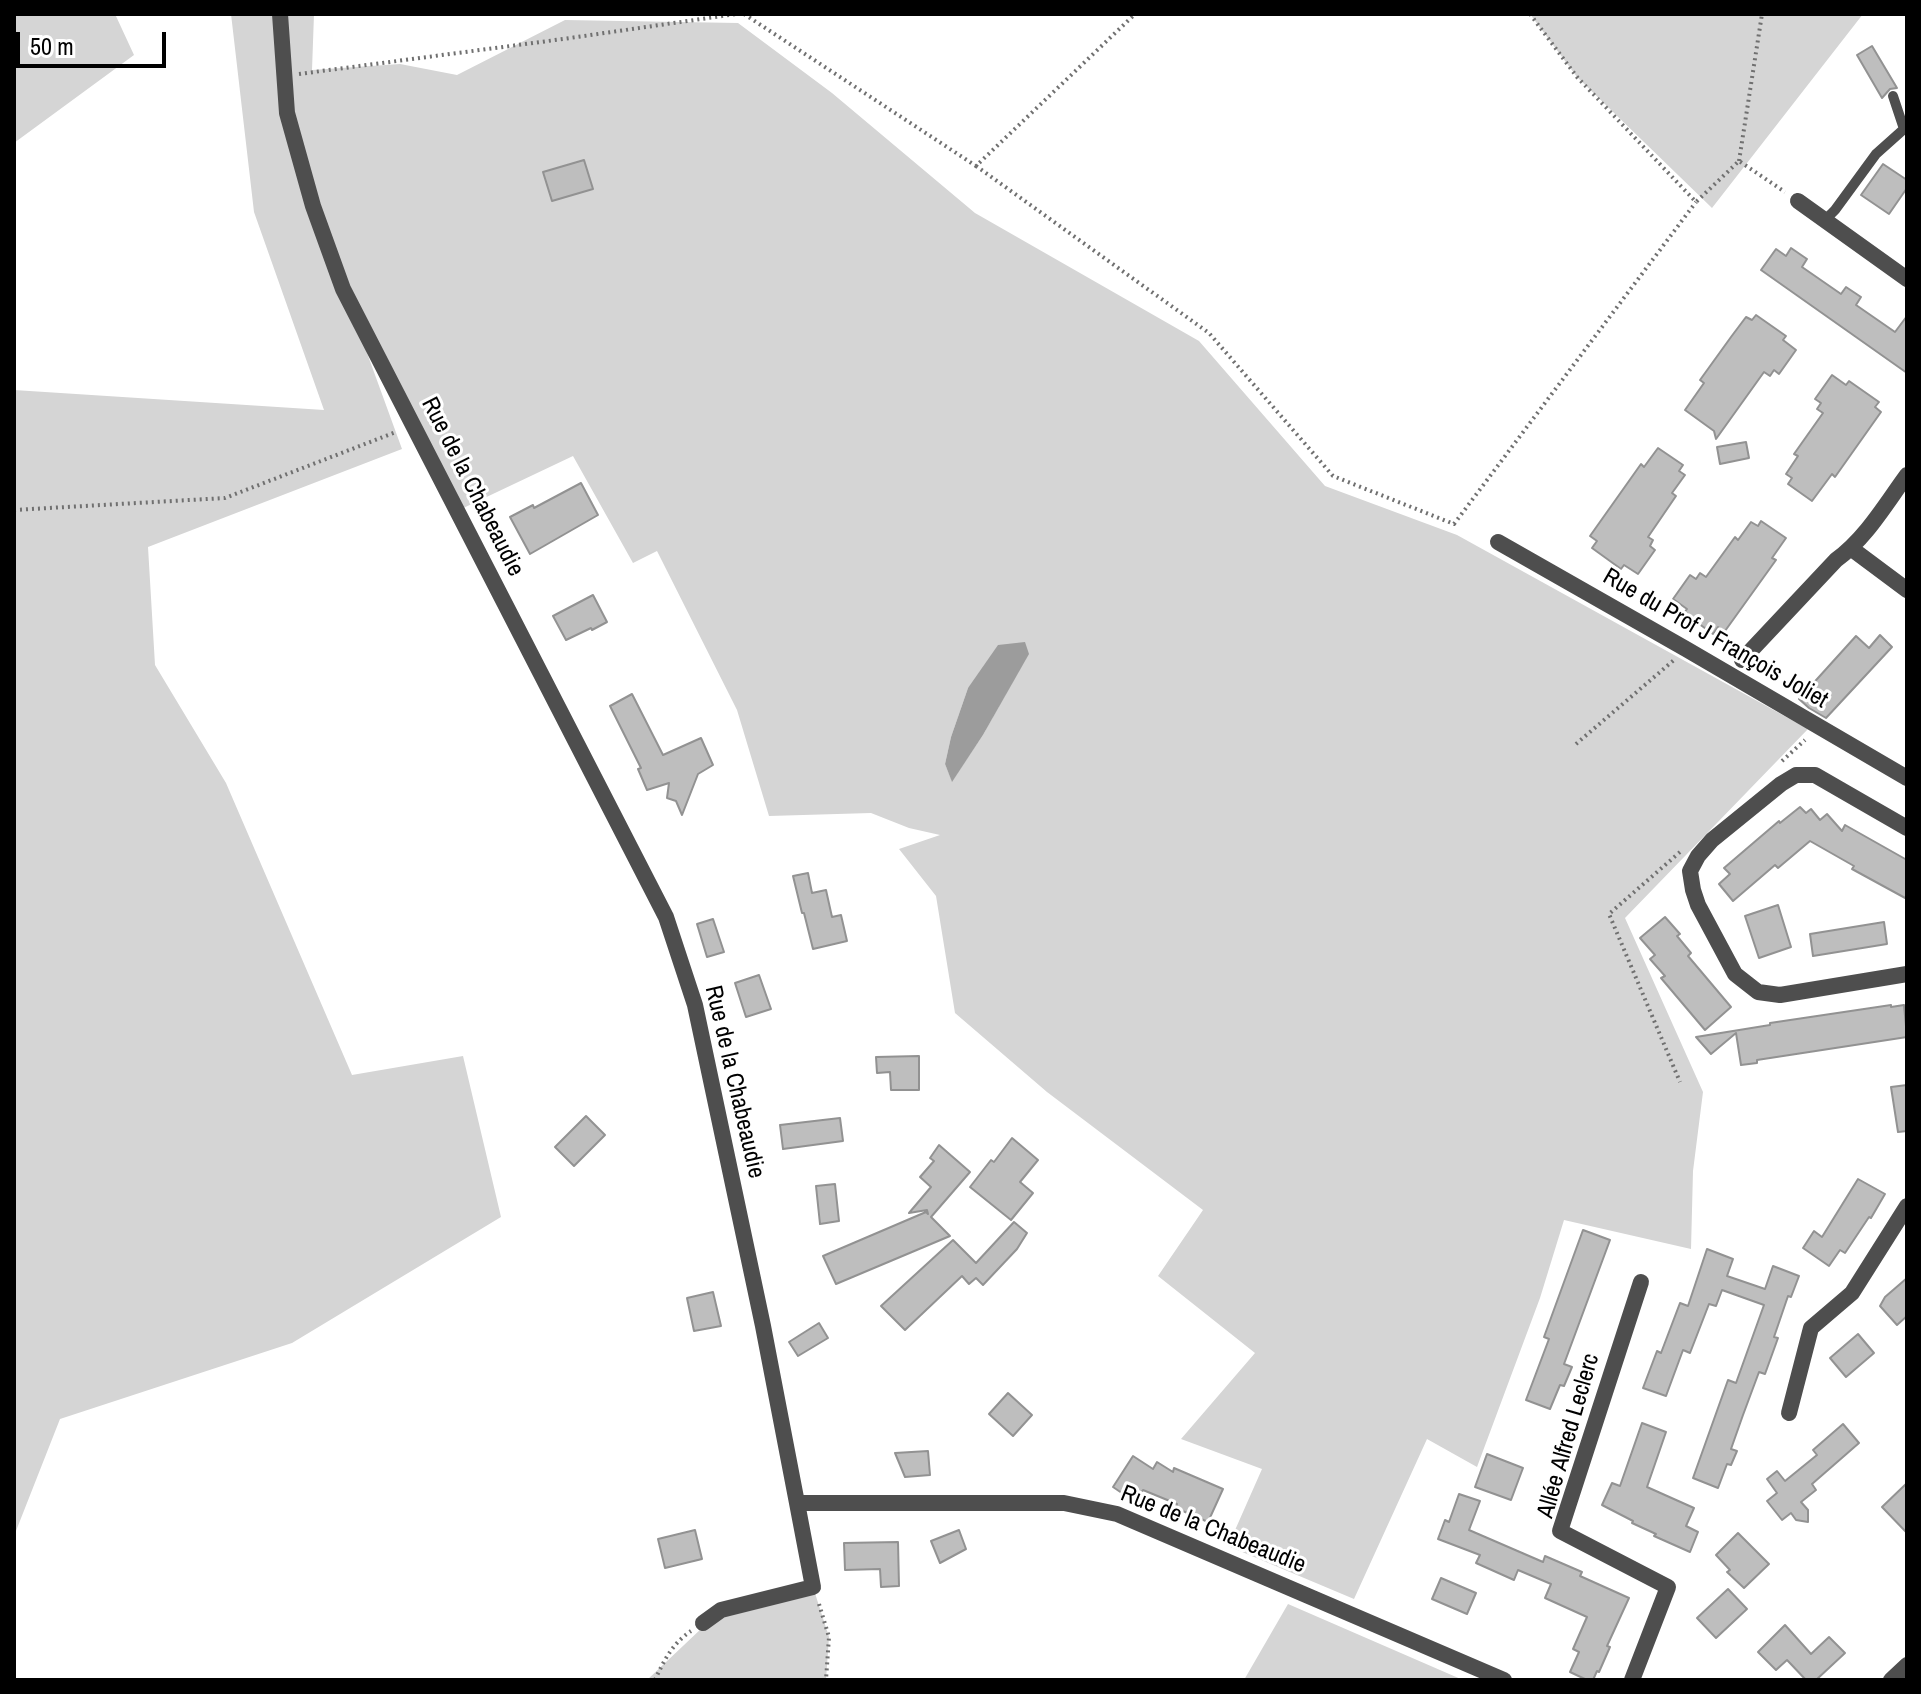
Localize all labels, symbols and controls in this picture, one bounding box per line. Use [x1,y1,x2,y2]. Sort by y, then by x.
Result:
scale bar [20,16,170,66]
text: 50 m [30,30,74,62]
street label: Rue de la Chabeaudie [414,393,530,581]
street label: Rue du Prof J François Joliet [1597,563,1833,715]
street label: Rue de la Chabeaudie [698,983,770,1181]
street label: Allée Alfred Leclerc [1532,1351,1606,1521]
street label: Rue de la Chabeaudie [1116,1480,1310,1580]

